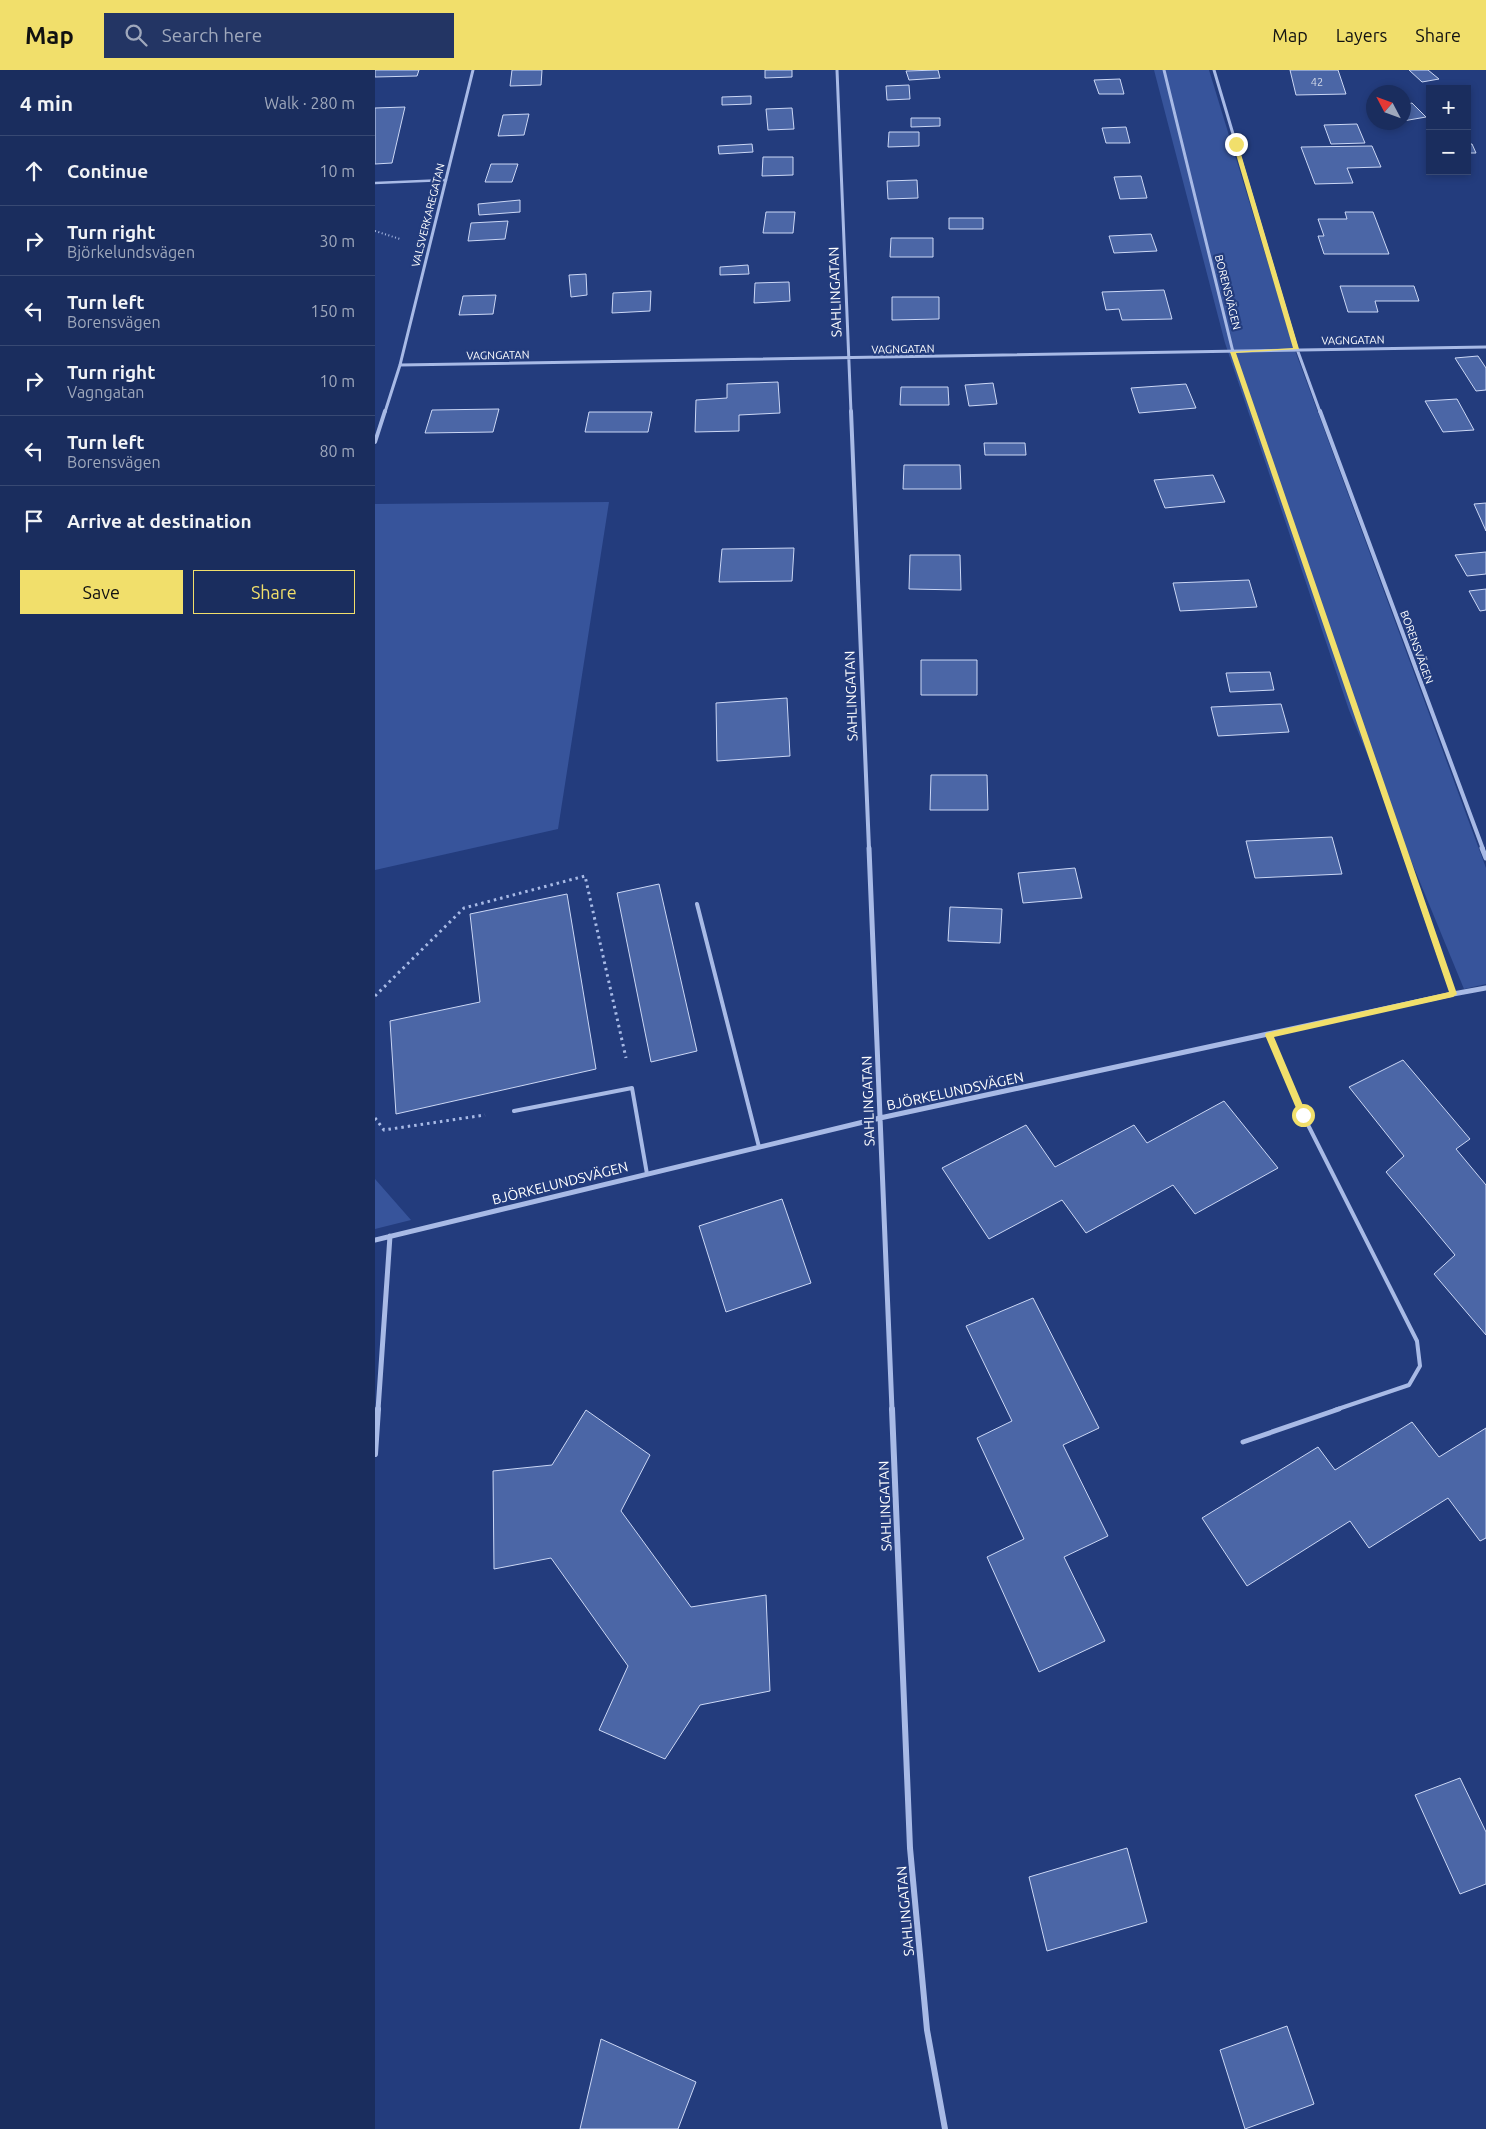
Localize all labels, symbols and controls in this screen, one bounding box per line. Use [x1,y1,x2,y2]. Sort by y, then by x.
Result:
search box [104,13,454,58]
icon: search [122,21,150,49]
text: Map [25,22,74,49]
text: Search here [162,24,262,46]
text: Map [1272,25,1308,45]
text: Layers [1336,25,1387,45]
text: Share [1415,25,1461,45]
house number: 42 [1311,76,1323,88]
north arrow [1366,85,1411,130]
map controls [1426,85,1471,175]
button: + [1426,85,1471,130]
text: 4 min [20,91,73,115]
text: Walk · 280 m [264,94,355,112]
button: − [1426,130,1471,175]
route end [1225,133,1248,156]
icon: ahead [20,157,48,185]
text: Continue [67,160,148,182]
text: 10 m [319,162,355,180]
street label: VALSVERKAREGATAN [409,162,447,268]
text: Turn right [67,221,155,243]
icon: right [20,227,48,255]
text: 30 m [319,232,355,250]
text: Björkelundsvägen [67,243,195,261]
street label: SAHLINGATAN [825,246,845,338]
street label: BORENSVÄGEN [1213,253,1243,331]
text: Turn left [67,291,145,313]
icon: left [20,297,48,325]
text: 150 m [310,302,355,320]
text: Borensvägen [67,313,161,331]
street label: VAGNGATAN [1321,333,1385,347]
street label: VAGNGATAN [871,342,935,356]
street label: VAGNGATAN [466,348,530,362]
text: Turn right [67,361,155,383]
icon: right [20,367,48,395]
text: 10 m [319,372,355,390]
text: Vagngatan [67,383,145,401]
text: Turn left [67,431,145,453]
icon: left [20,437,48,465]
text: 80 m [319,442,355,460]
text: Borensvägen [67,453,161,471]
icon: arrive [20,507,48,535]
text: Arrive at destination [67,510,252,532]
button: Save [20,570,183,614]
button: Share [193,570,355,614]
street label: BORENSVÄGEN [1398,609,1436,685]
street label: SAHLINGATAN [841,650,861,742]
street label: SAHLINGATAN [858,1055,878,1147]
street label: BJÖRKELUNDSVÄGEN [885,1068,1025,1113]
route start [1292,1104,1315,1127]
street label: BJÖRKELUNDSVÄGEN [490,1157,630,1208]
street label: SAHLINGATAN [875,1460,895,1552]
street label: SAHLINGATAN [893,1865,917,1957]

